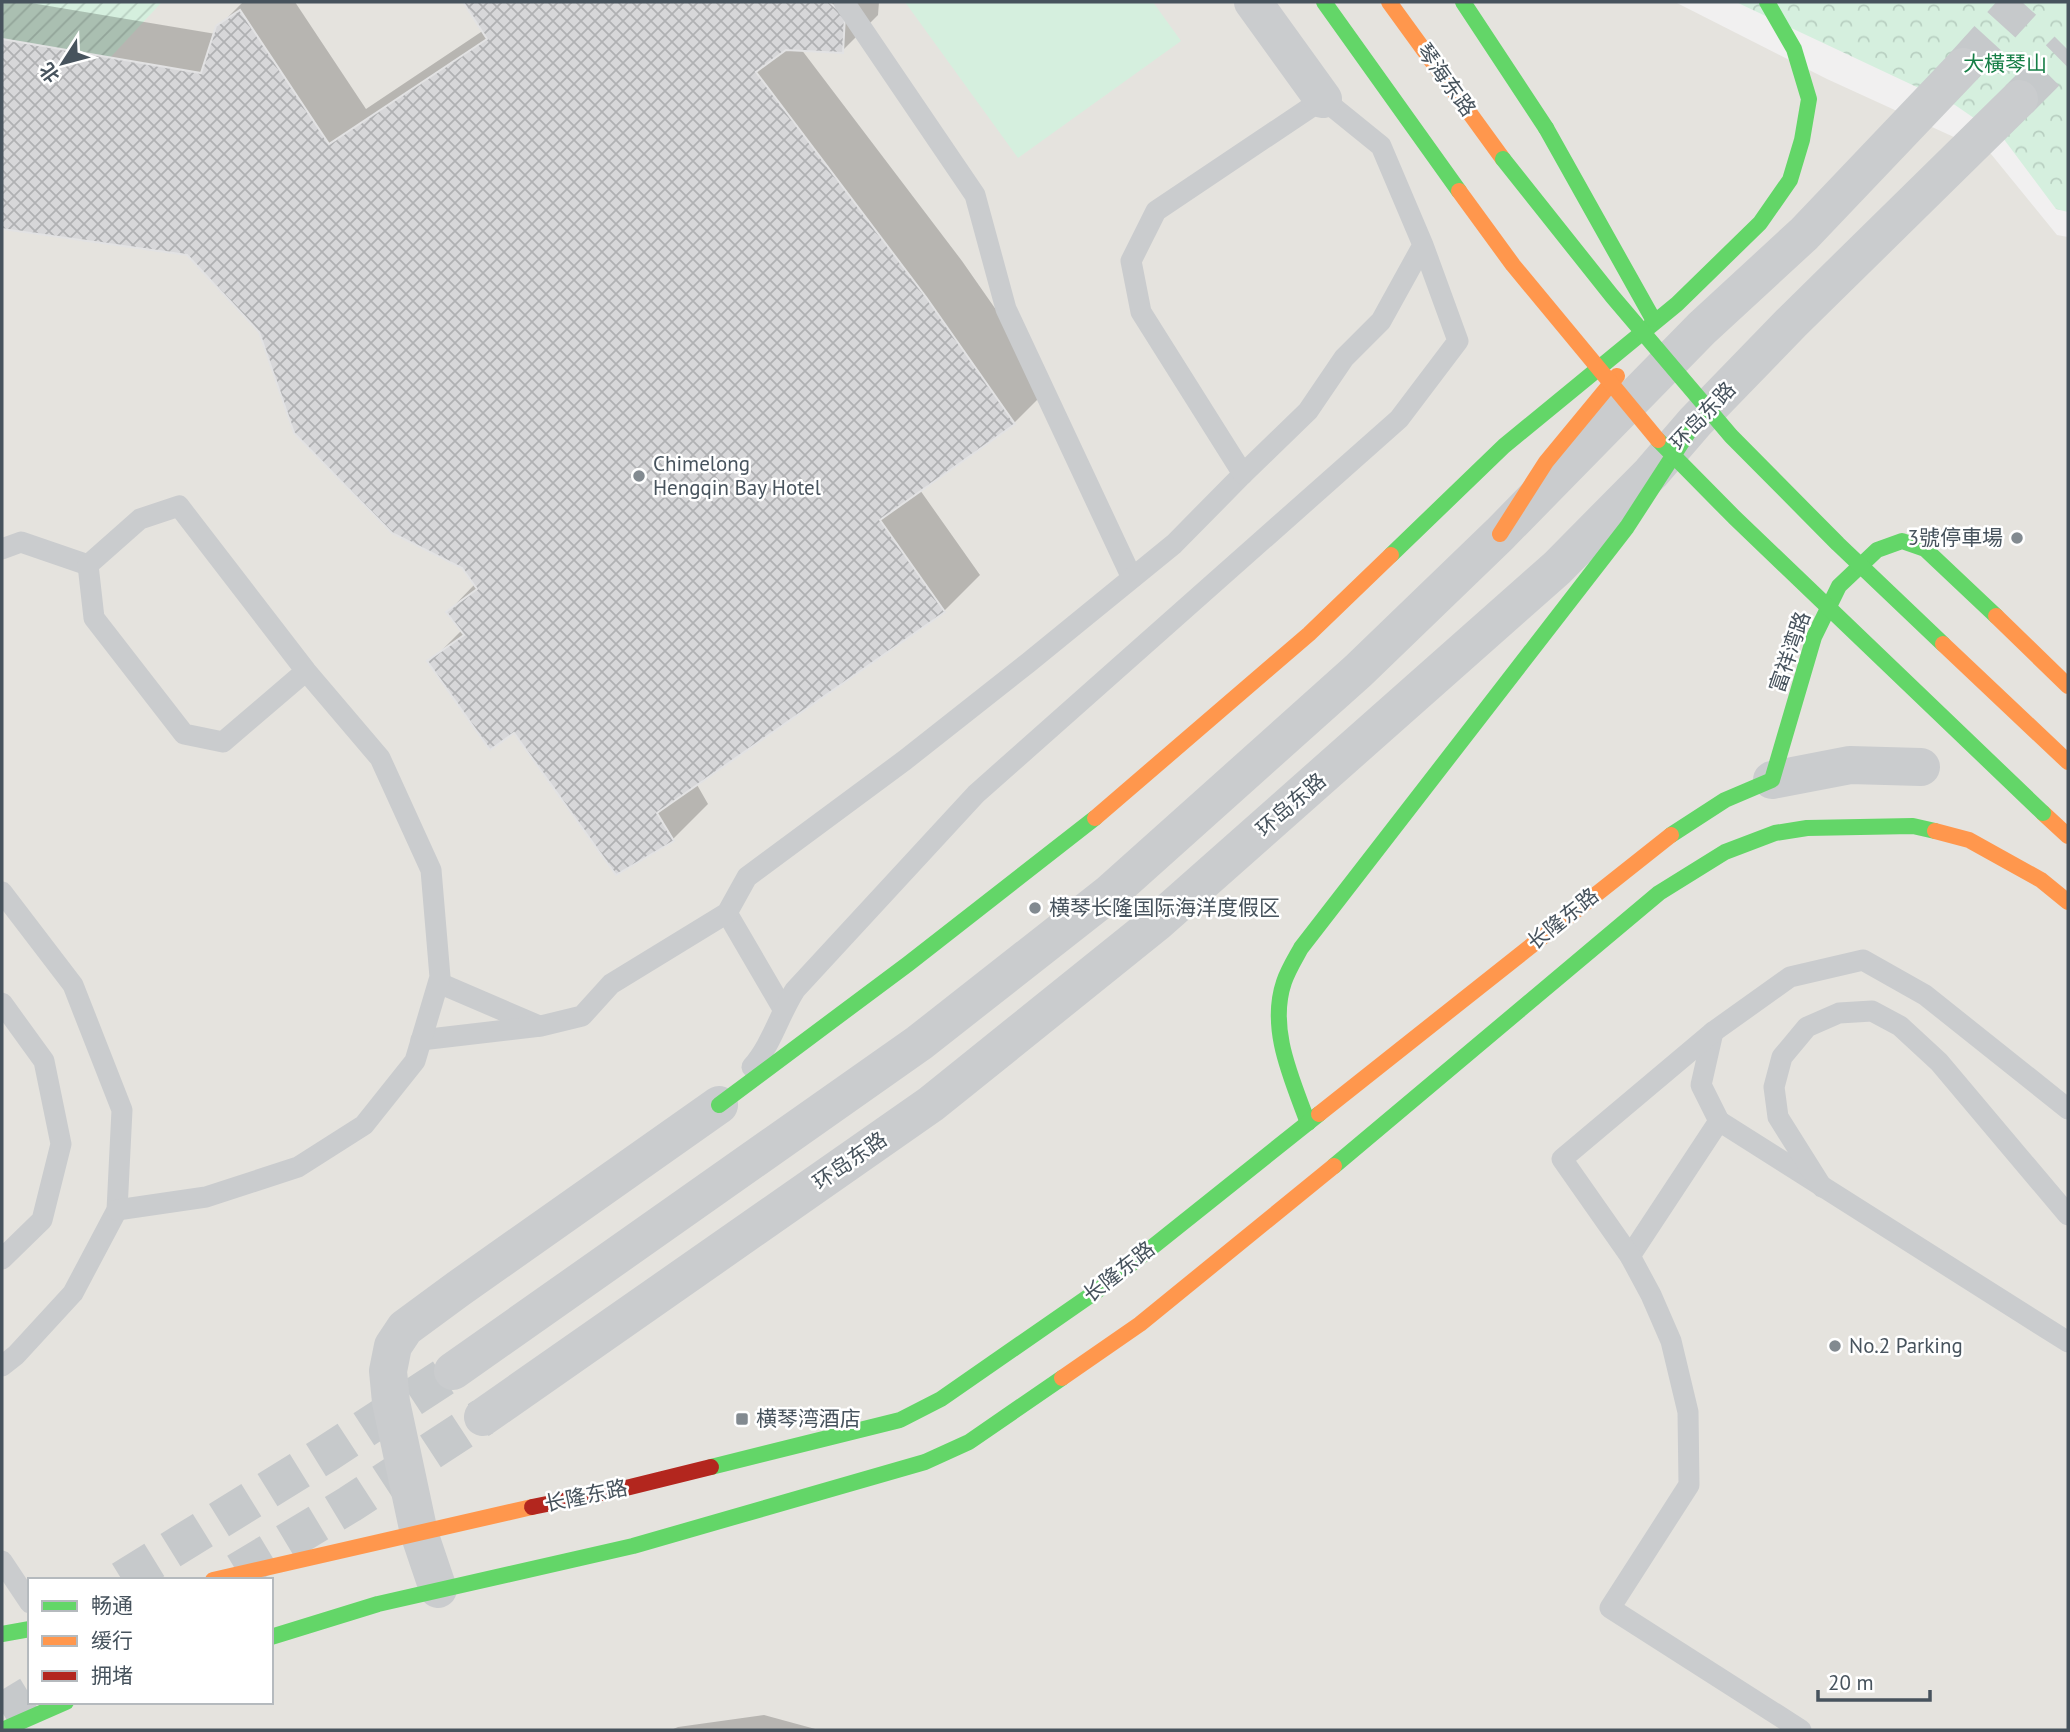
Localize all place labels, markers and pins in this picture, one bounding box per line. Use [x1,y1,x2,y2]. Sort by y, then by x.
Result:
place label: Chimelong Hengqin Bay Hotel [653,450,821,501]
marker: Chimelong Hengqin Bay Hotel [631,468,647,484]
place label: 3號停車場 [1908,524,2003,551]
marker: 3號停車場 [2009,530,2025,546]
place label: 横琴长隆国际海洋度假区 [1049,894,1280,921]
marker: 横琴长隆国际海洋度假区 [1027,900,1043,916]
place label: No.2 Parking [1849,1332,1963,1359]
marker: No.2 Parking [1827,1338,1843,1354]
place label: 横琴湾酒店 [756,1405,861,1432]
marker: 横琴湾酒店 [734,1411,750,1427]

